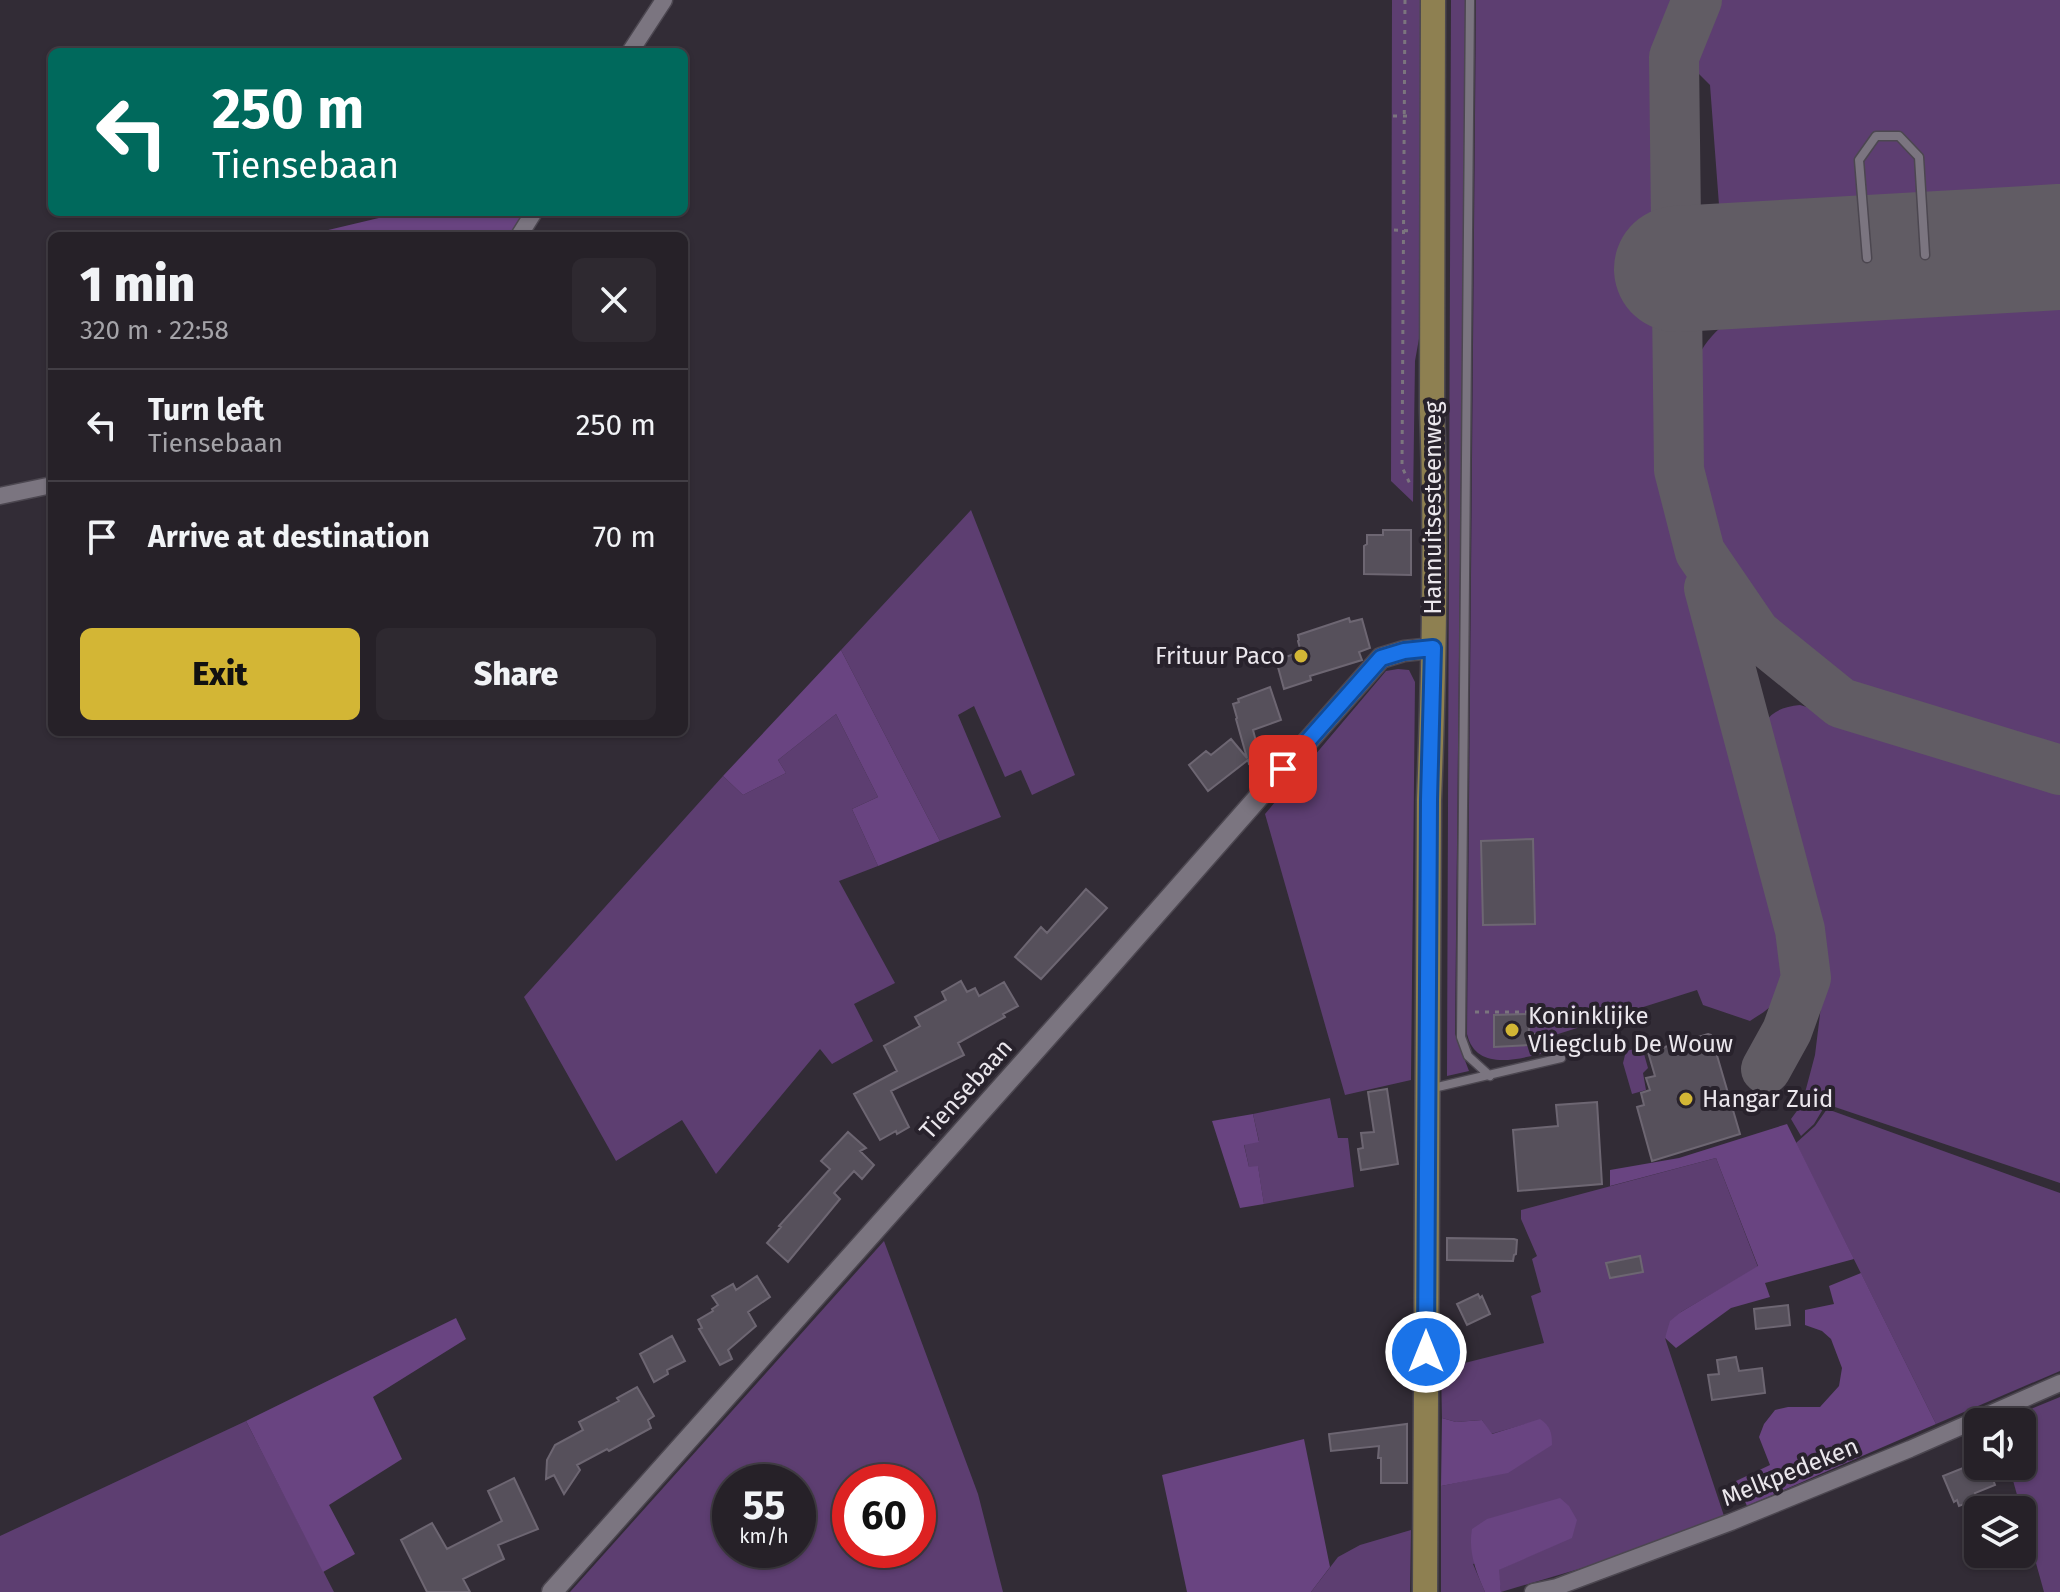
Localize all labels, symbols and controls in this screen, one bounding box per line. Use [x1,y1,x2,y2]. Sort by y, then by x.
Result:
text: 250 m [212,76,364,143]
icon: left [80,80,184,184]
text: Tiensebaan [212,144,399,188]
text: 1 min [80,256,195,314]
button: close [572,258,656,342]
text: 320 m · 22:58 [80,315,229,346]
text: Turn left [148,392,264,428]
street label: Hannuitsesteenweg [1419,401,1447,615]
icon: left [80,403,124,447]
text: 250 m [576,407,656,443]
text: Tiensebaan [148,428,283,459]
icon: arrive [80,515,124,559]
text: Arrive at destination [148,519,430,555]
text: 70 m [593,519,656,555]
button: Exit [80,628,360,720]
button: Share [376,628,656,720]
place label: Frituur Paco [1155,642,1285,670]
marker: Frituur Paco [1292,647,1310,665]
pin [1249,735,1317,803]
icon: arrive [1261,747,1305,791]
place label: Koninklijke Vliegclub De Wouw [1528,1002,1733,1058]
marker: Koninklijke Vliegclub De Wouw [1503,1021,1521,1039]
street label: Tiensebaan [914,1033,1018,1145]
place label: Hangar Zuid [1702,1085,1833,1113]
marker: Hangar Zuid [1677,1090,1695,1108]
position arrow [1384,1310,1468,1394]
map controls [1964,1408,2036,1568]
button: sound [1964,1408,2036,1480]
street label: Melkpedeken [1718,1432,1862,1512]
speed limit sign: 60 [832,1464,936,1568]
text: 55 [743,1482,785,1530]
button: layers [1964,1496,2036,1568]
text: km/h [739,1524,789,1548]

